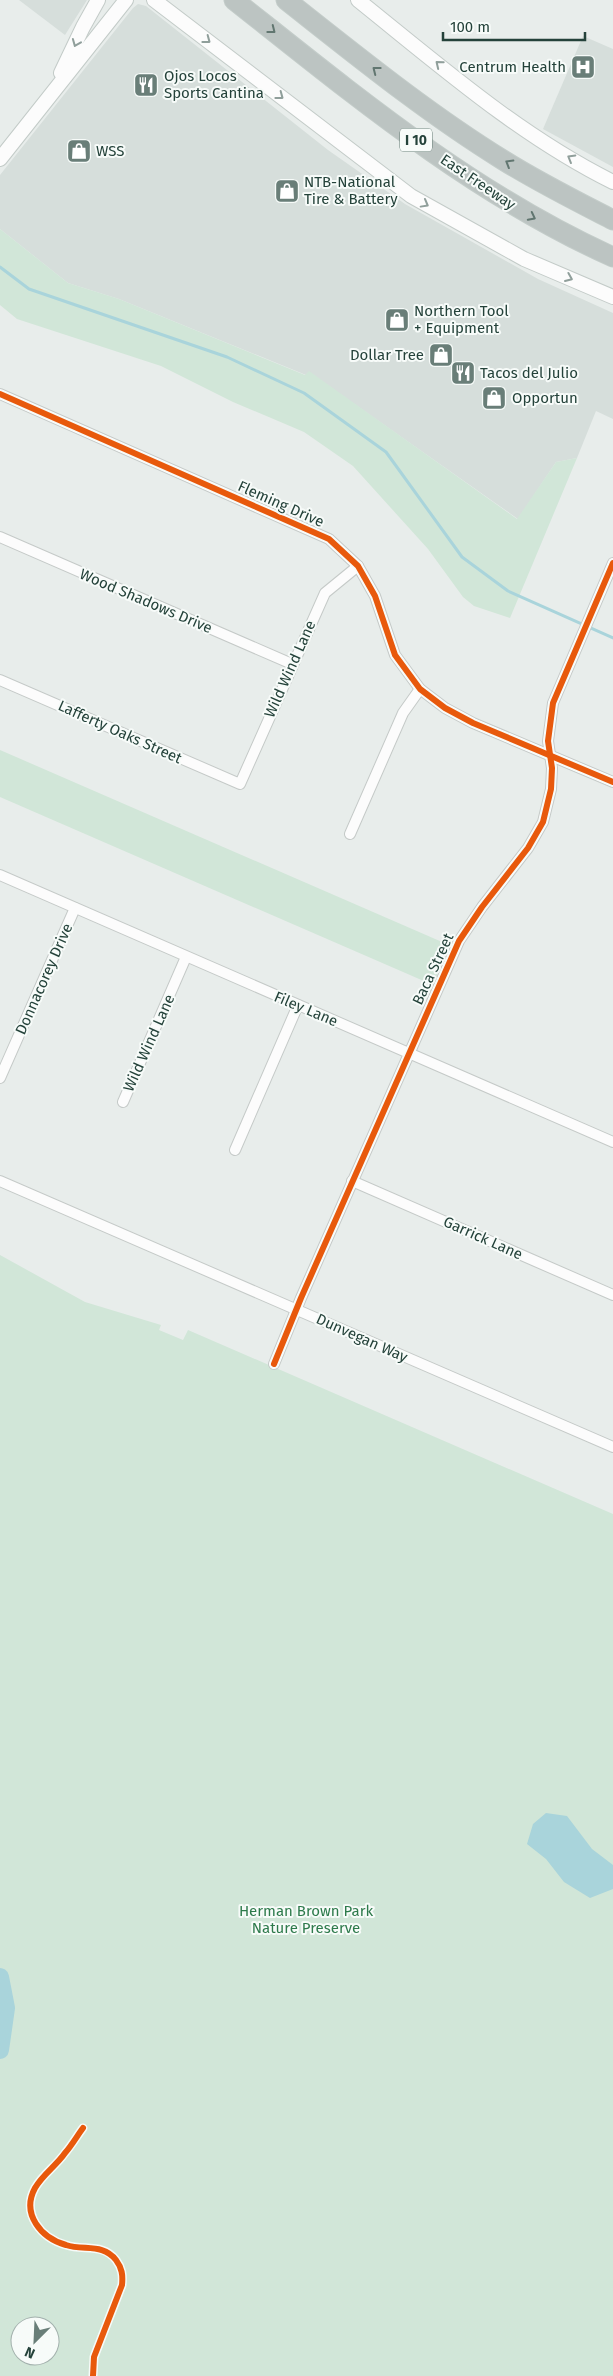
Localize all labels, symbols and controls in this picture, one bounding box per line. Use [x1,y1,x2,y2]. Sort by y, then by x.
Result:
scale bar [443,10,586,42]
text: 100 m [450,18,490,36]
one-way arrow [266,25,275,33]
one-way arrow [201,35,210,43]
one-way arrow [72,38,82,47]
hospital icon: Centrum Health [570,54,596,80]
place label: Centrum Health [459,58,566,76]
one-way arrow [436,61,445,69]
place label: Ojos Locos Sports Cantina [164,67,264,102]
one-way arrow [372,67,382,76]
restaurant icon: Ojos Locos Sports Cantina [133,72,159,98]
one-way arrow [274,91,283,99]
road number: I 10 [400,128,432,152]
shop icon: WSS [66,138,92,164]
place label: WSS [96,142,124,160]
street label: East Freeway [437,150,519,214]
one-way arrow [567,155,576,165]
one-way arrow [505,160,514,170]
place label: NTB-National Tire & Battery [304,173,398,208]
shop icon: NTB-National Tire & Battery [274,178,300,204]
one-way arrow [419,197,428,207]
one-way arrow [527,211,536,221]
one-way arrow [564,271,573,282]
place label: Northern Tool + Equipment [414,302,509,337]
shop icon: Northern Tool + Equipment [384,307,410,333]
shop icon: Dollar Tree [428,342,454,368]
place label: Dollar Tree [350,346,424,364]
restaurant icon: Tacos del Julio [450,360,476,386]
place label: Tacos del Julio [480,364,578,382]
shop icon: Opportun [481,385,507,411]
place label: Opportun [512,389,578,407]
street label: Fleming Drive [235,477,327,531]
street label: Wood Shadows Drive [77,565,215,637]
street label: Wild Wind Lane [260,618,320,720]
street label: Lafferty Oaks Street [55,697,185,768]
street label: Donnacorey Drive [11,921,77,1037]
street label: Baca Street [409,930,458,1008]
street label: Filey Lane [272,988,340,1030]
street label: Wild Wind Lane [119,992,179,1094]
street label: Garrick Lane [441,1213,525,1263]
street label: Dunvegan Way [313,1310,411,1366]
park label: Herman Brown Park Nature Preserve [239,1902,373,1937]
north arrow [10,2316,60,2366]
text: N [22,2343,38,2362]

